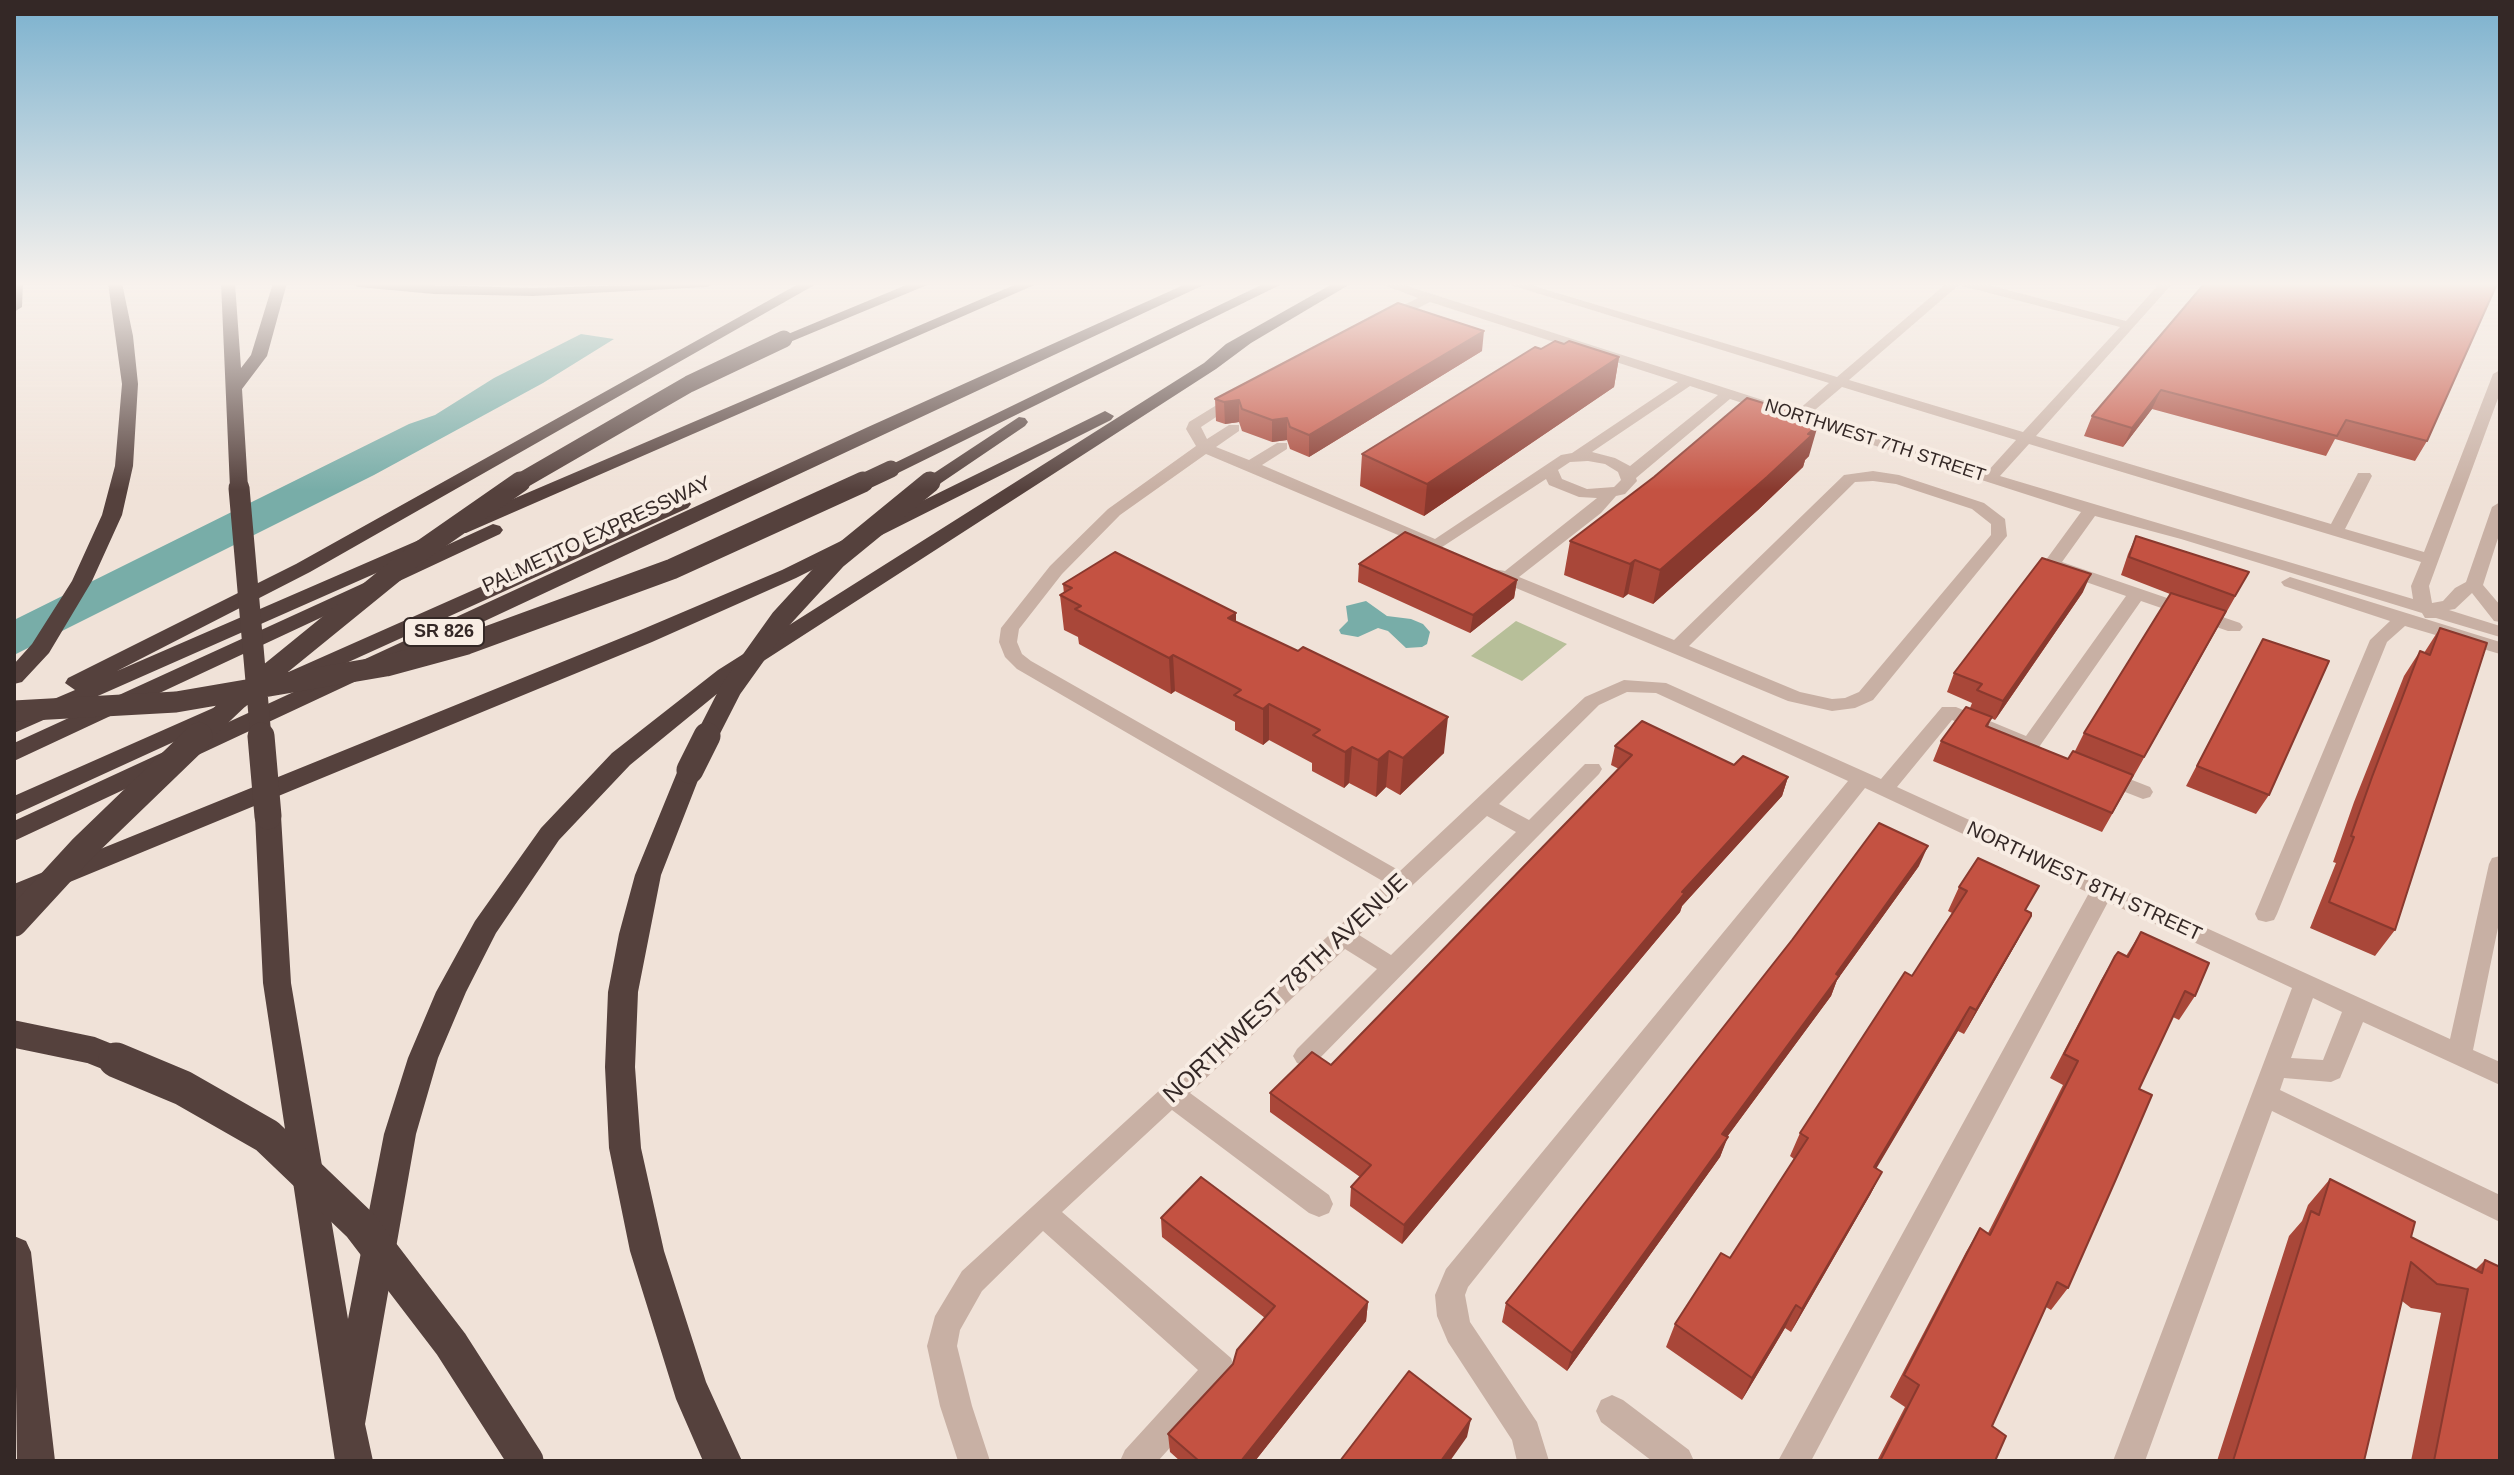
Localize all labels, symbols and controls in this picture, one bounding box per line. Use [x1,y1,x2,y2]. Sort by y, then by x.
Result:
street label: NORTHWEST 7TH STREET [1762,395,1988,487]
street label: PALMETTO EXPRESSWAY [479,471,715,599]
road number: SR 826 [404,618,484,646]
street label: NORTHWEST 8TH STREET [1963,817,2205,947]
street label: NORTHWEST 78TH AVENUE [1158,868,1414,1110]

